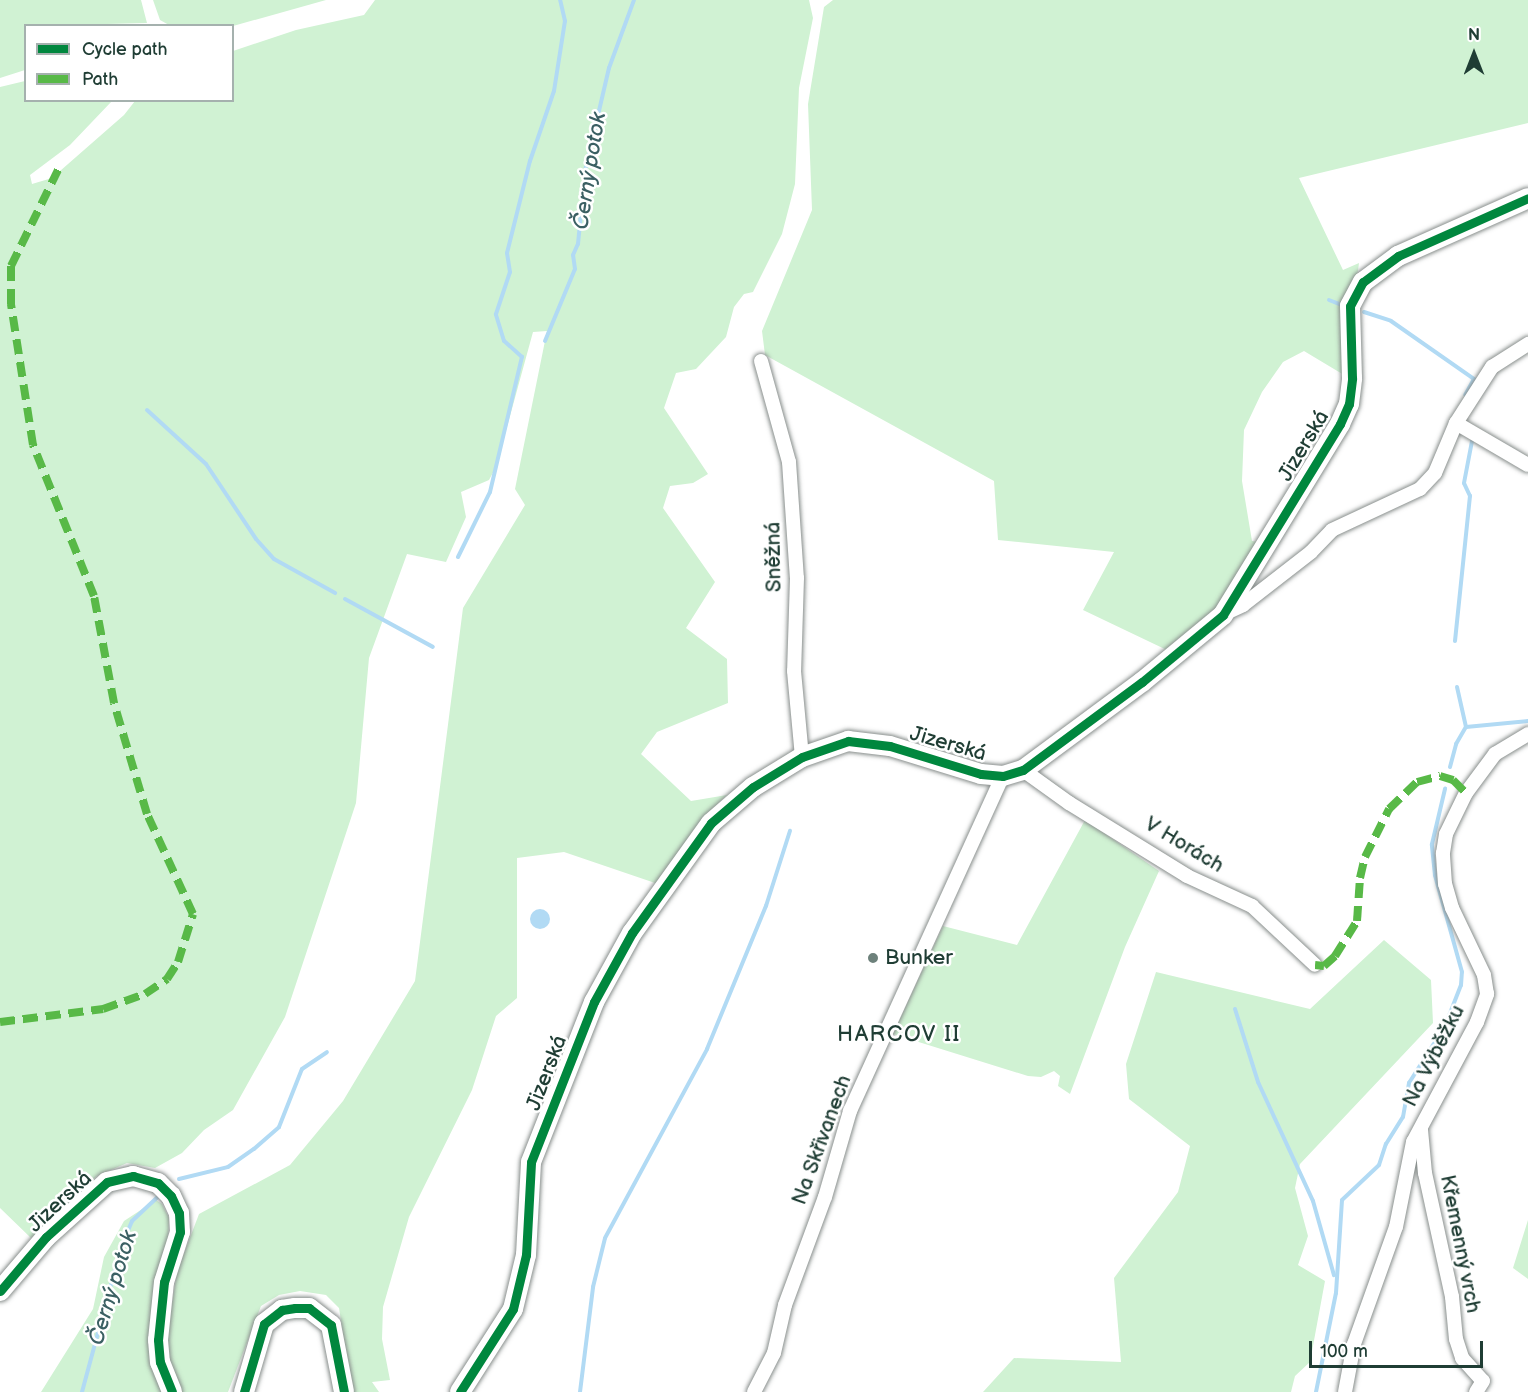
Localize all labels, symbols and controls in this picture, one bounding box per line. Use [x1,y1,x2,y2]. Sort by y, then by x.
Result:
legend [24,24,234,102]
north arrow [1444,24,1504,84]
text: N [1468,26,1480,45]
text: Cycle path [82,39,168,60]
text: Path [82,69,118,90]
water label: Černý potok [568,110,612,232]
street label: Jizerská [1273,406,1335,486]
street label: Sněžná [761,522,787,592]
street label: Jizerská [907,721,989,767]
street label: V Horách [1140,812,1228,878]
place label: Bunker [885,945,953,971]
marker: Bunker [866,951,880,965]
street label: Na Výběžku [1397,1001,1471,1111]
district label: HARCOV II [837,1022,961,1048]
street label: Jizerská [521,1032,573,1114]
street label: Na Skřivanech [787,1072,857,1208]
street label: Jizerská [23,1166,97,1238]
street label: Křemenný vrch [1434,1172,1486,1316]
water label: Černý potok [83,1227,143,1349]
scale bar [1312,1329,1486,1367]
text: 100 m [1320,1341,1368,1362]

